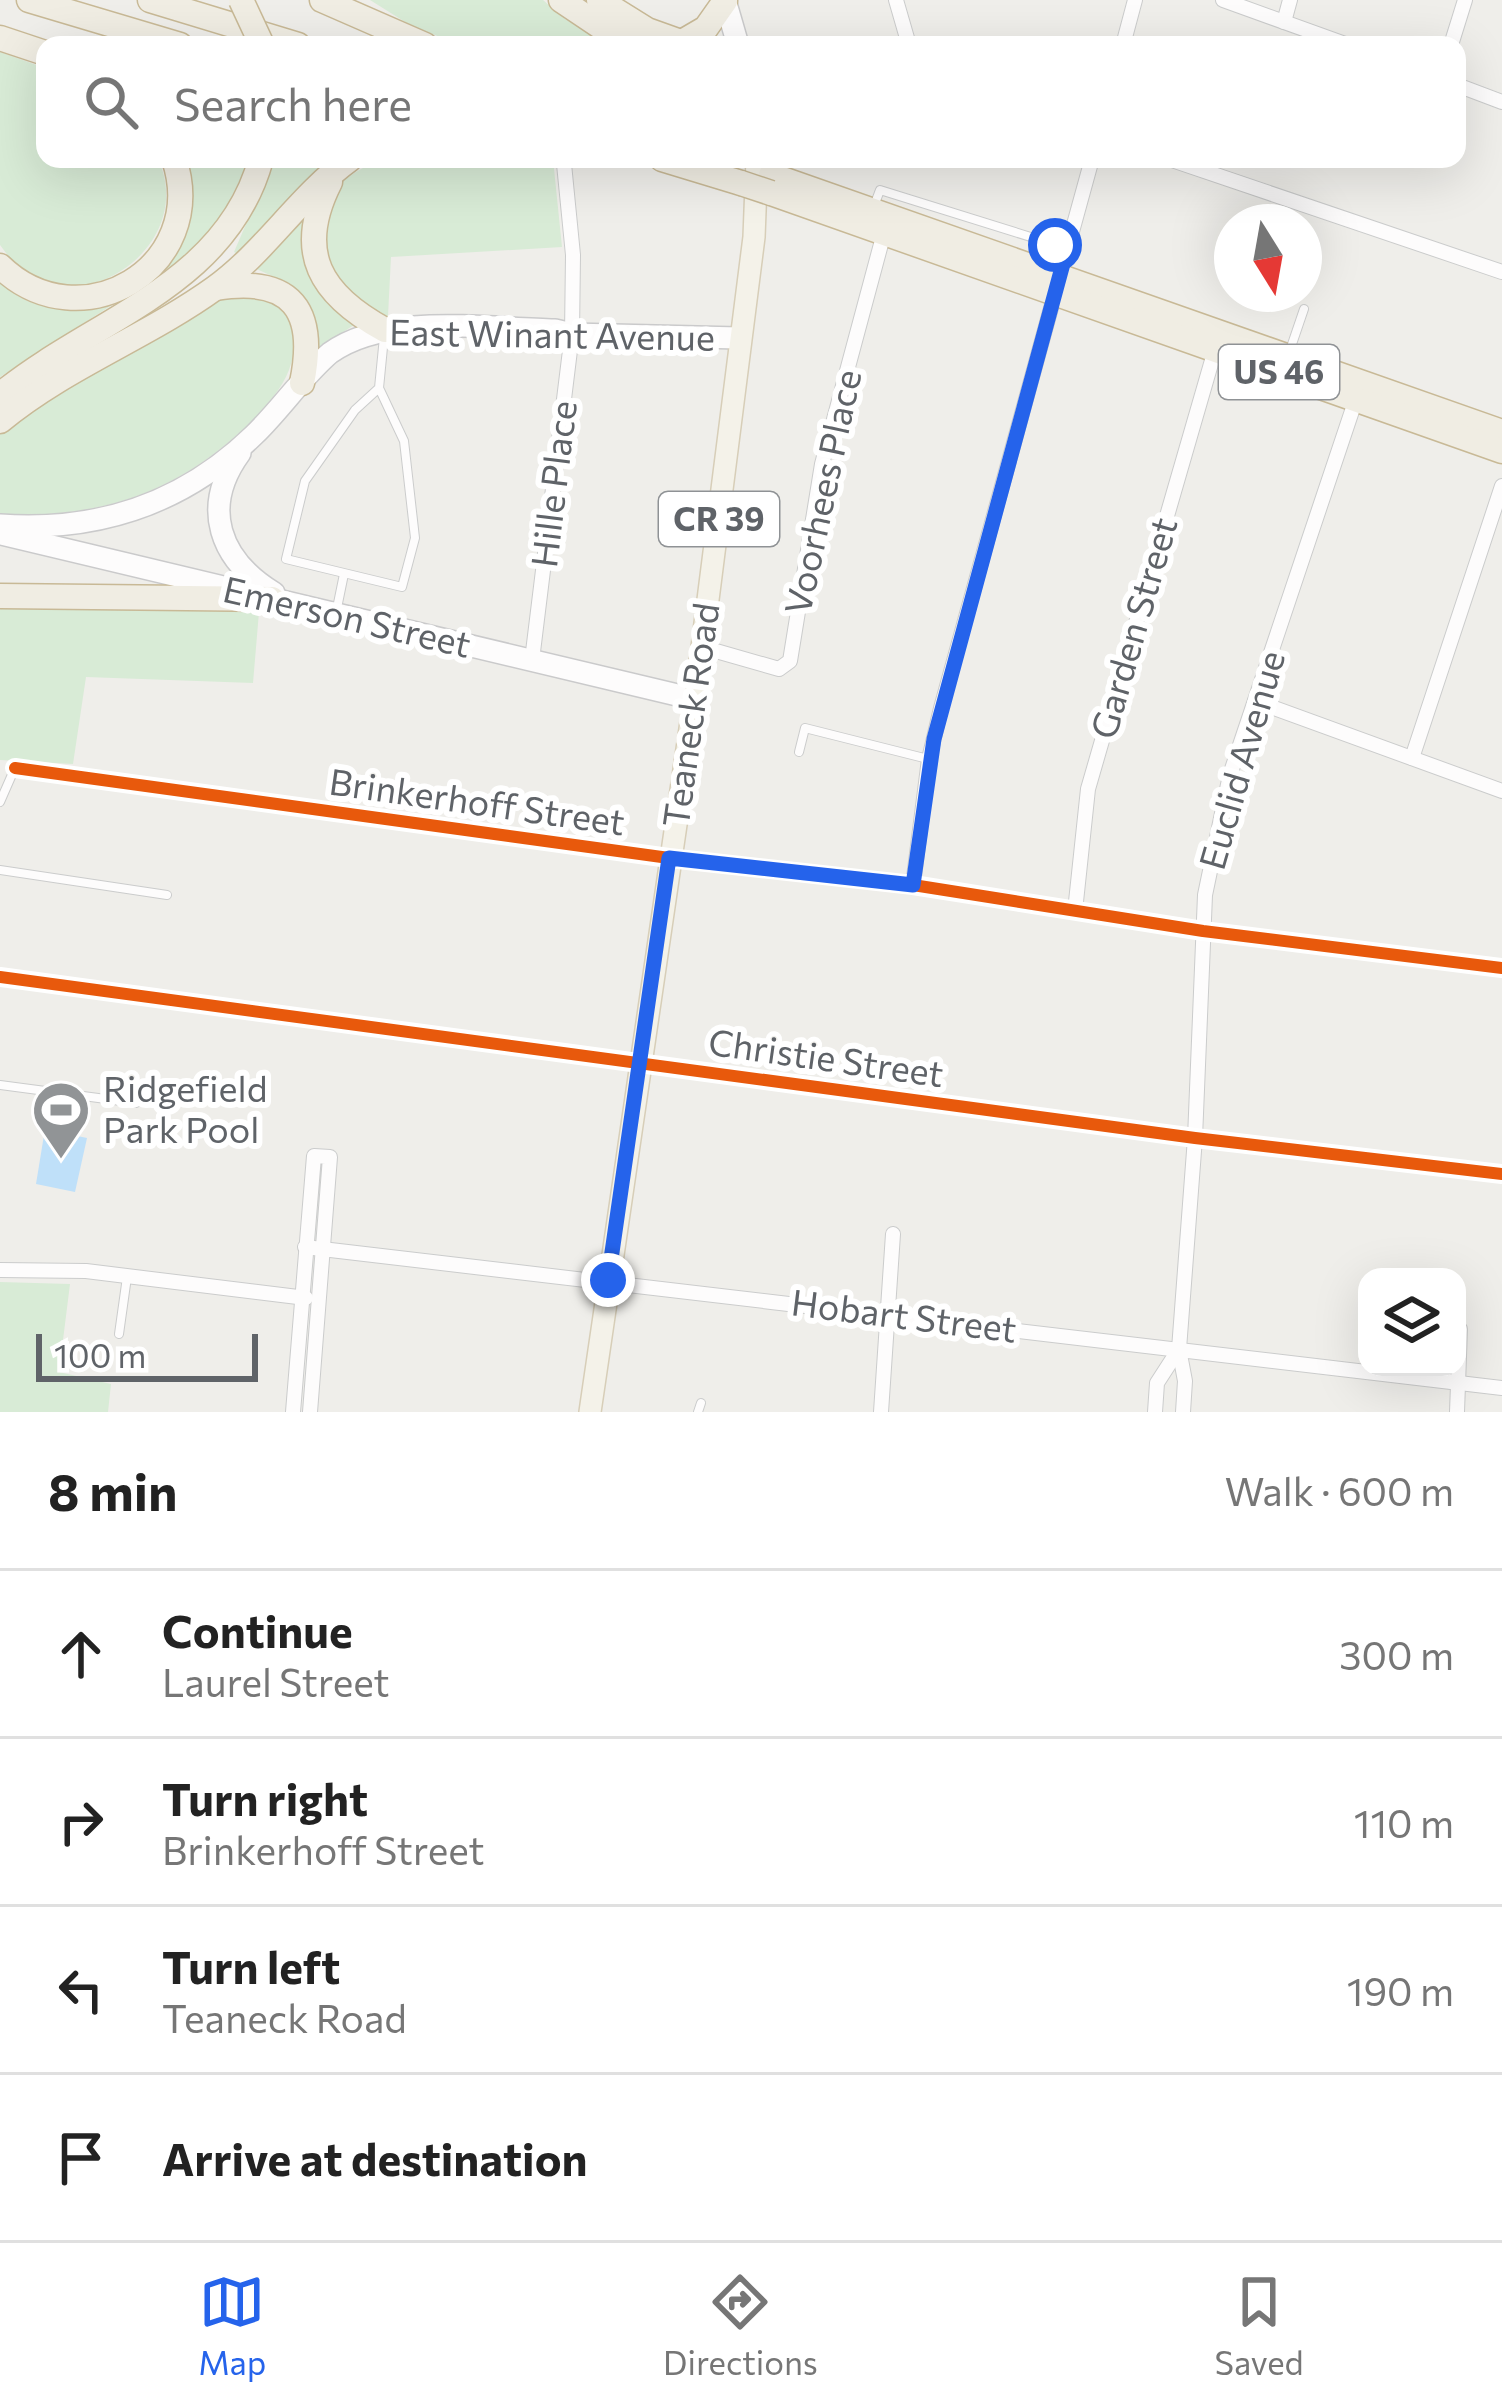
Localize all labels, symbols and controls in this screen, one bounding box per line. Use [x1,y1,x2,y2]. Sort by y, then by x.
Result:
search box [36,36,1466,168]
icon: search [78,69,144,135]
text: Search here [174,75,412,130]
north arrow [1214,204,1322,312]
route start [1028,218,1082,272]
street label: East Winant Avenue [389,308,715,358]
road number: US 46 [1219,345,1339,399]
street label: Voorhees Place [774,365,868,618]
street label: Hille Place [520,398,584,570]
road number: CR 39 [659,492,779,546]
street label: Garden Street [1080,512,1185,743]
street label: Emerson Street [219,565,476,665]
street label: Teaneck Road [652,600,727,830]
street label: Euclid Avenue [1188,645,1292,874]
street label: Brinkerhoff Street [327,758,628,843]
street label: Christie Street [706,1018,947,1094]
place label: Ridgefield Park Pool [103,1065,267,1150]
sports icon: Ridgefield Park Pool [30,1079,92,1161]
route end [581,1253,635,1307]
map controls [1358,1268,1466,1376]
button: layers [1358,1268,1466,1376]
street label: Hobart Street [789,1278,1019,1350]
scale bar [36,1328,258,1381]
text: 100 m [54,1334,146,1375]
text: 8 min [48,1459,178,1522]
text: Walk · 600 m [1225,1466,1454,1514]
text: Continue [162,1602,353,1657]
icon: ahead [48,1621,114,1687]
text: 300 m [1339,1630,1454,1678]
text: Laurel Street [162,1657,390,1705]
text: Turn right [162,1770,368,1825]
icon: right [48,1789,114,1855]
text: 110 m [1354,1798,1454,1846]
text: Brinkerhoff Street [162,1825,485,1873]
text: Turn left [162,1938,340,1993]
icon: left [48,1957,114,2023]
text: 190 m [1347,1966,1454,2014]
text: Teaneck Road [162,1993,407,2041]
icon: arrive [48,2125,114,2191]
text: Arrive at destination [162,2130,588,2185]
tab: Map [198,2269,266,2382]
tab: Directions [663,2269,818,2382]
tab: Saved [1215,2269,1304,2382]

